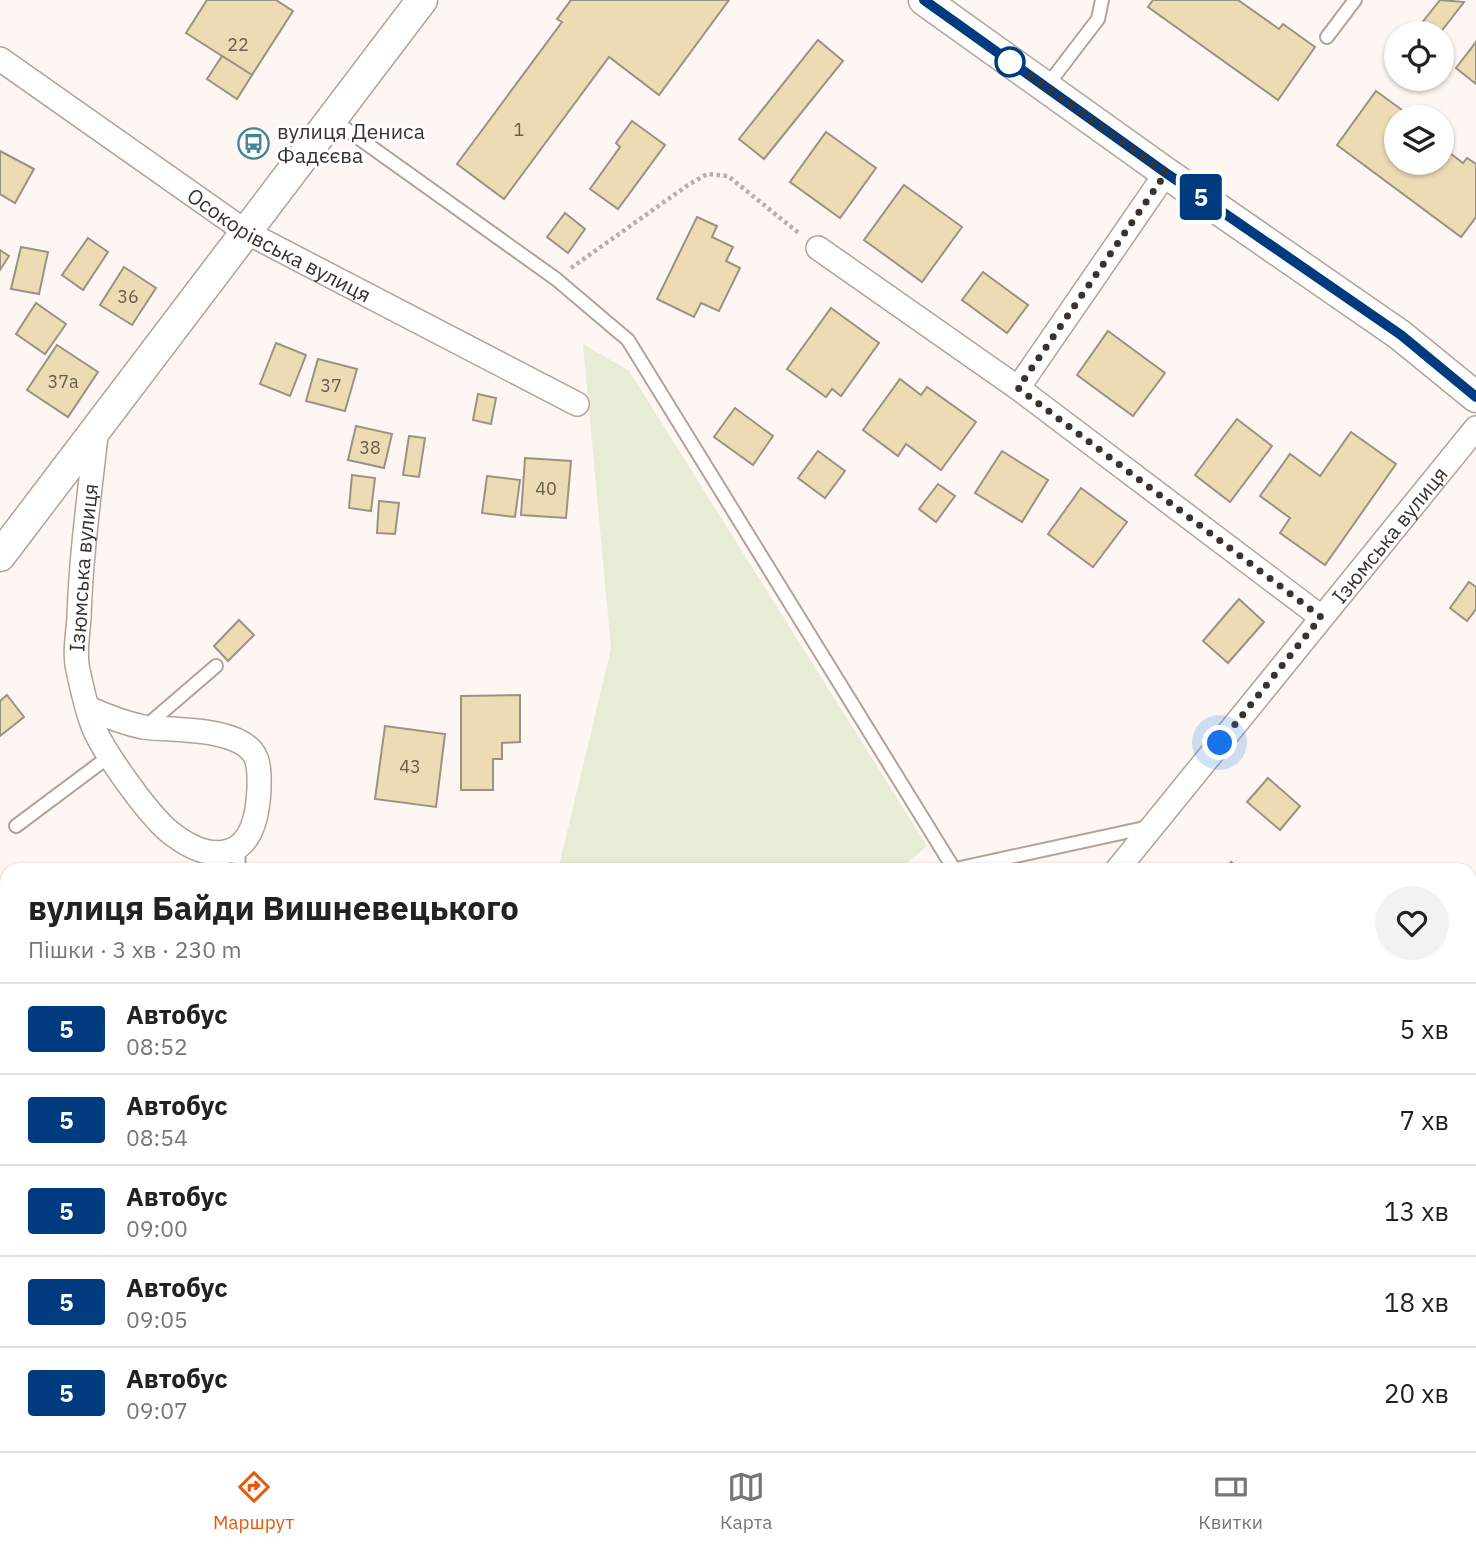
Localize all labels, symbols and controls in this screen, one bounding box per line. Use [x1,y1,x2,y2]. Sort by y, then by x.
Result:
map controls [1384,21,1454,175]
button: locate [1384,21,1454,91]
house number: 22 [227,33,249,56]
unlabelled marker [995,47,1025,77]
button: layers [1384,105,1454,175]
place label: вулиця Дениса Фадєєва [277,117,425,169]
house number: 1 [514,118,524,141]
bus stop icon: вулиця Дениса Фадєєва [237,126,271,160]
line badge: 5 [1178,174,1224,220]
street label: Осокорівська вулиця [182,181,376,309]
text: 5 [1194,181,1208,213]
house number: 36 [117,285,139,308]
house number: 37а [47,370,79,393]
house number: 37 [320,374,342,397]
house number: 38 [359,436,381,459]
street label: Ізюмська вулиця [1325,460,1453,609]
house number: 40 [535,477,557,500]
street label: Ізюмська вулиця [62,482,104,652]
your location [1202,725,1237,760]
house number: 43 [399,755,421,778]
text: вулиця Байди Вишневецького [28,886,519,929]
button: heart [1375,886,1449,960]
text: Пішки · 3 хв · 230 m [28,934,242,964]
text: Автобус [126,997,228,1031]
text: 5 хв [1400,1012,1449,1046]
text: 5 [59,1013,74,1045]
text: 08:52 [126,1031,188,1061]
text: Автобус [126,1088,228,1122]
text: 7 хв [1400,1103,1449,1137]
text: 5 [59,1104,74,1136]
text: 08:54 [126,1122,188,1152]
text: Автобус [126,1179,228,1213]
text: 13 хв [1384,1194,1449,1228]
text: 5 [59,1195,74,1227]
text: 09:00 [126,1213,188,1243]
text: Автобус [126,1270,228,1304]
text: 18 хв [1384,1285,1449,1319]
text: 5 [59,1286,74,1318]
text: 09:05 [126,1304,188,1334]
text: Автобус [126,1361,228,1395]
text: 20 хв [1384,1376,1449,1410]
text: 5 [59,1377,74,1409]
text: 09:07 [126,1395,188,1425]
tab: Маршрут [213,1468,294,1534]
tab: Карта [720,1468,772,1534]
tab: Квитки [1198,1468,1263,1534]

